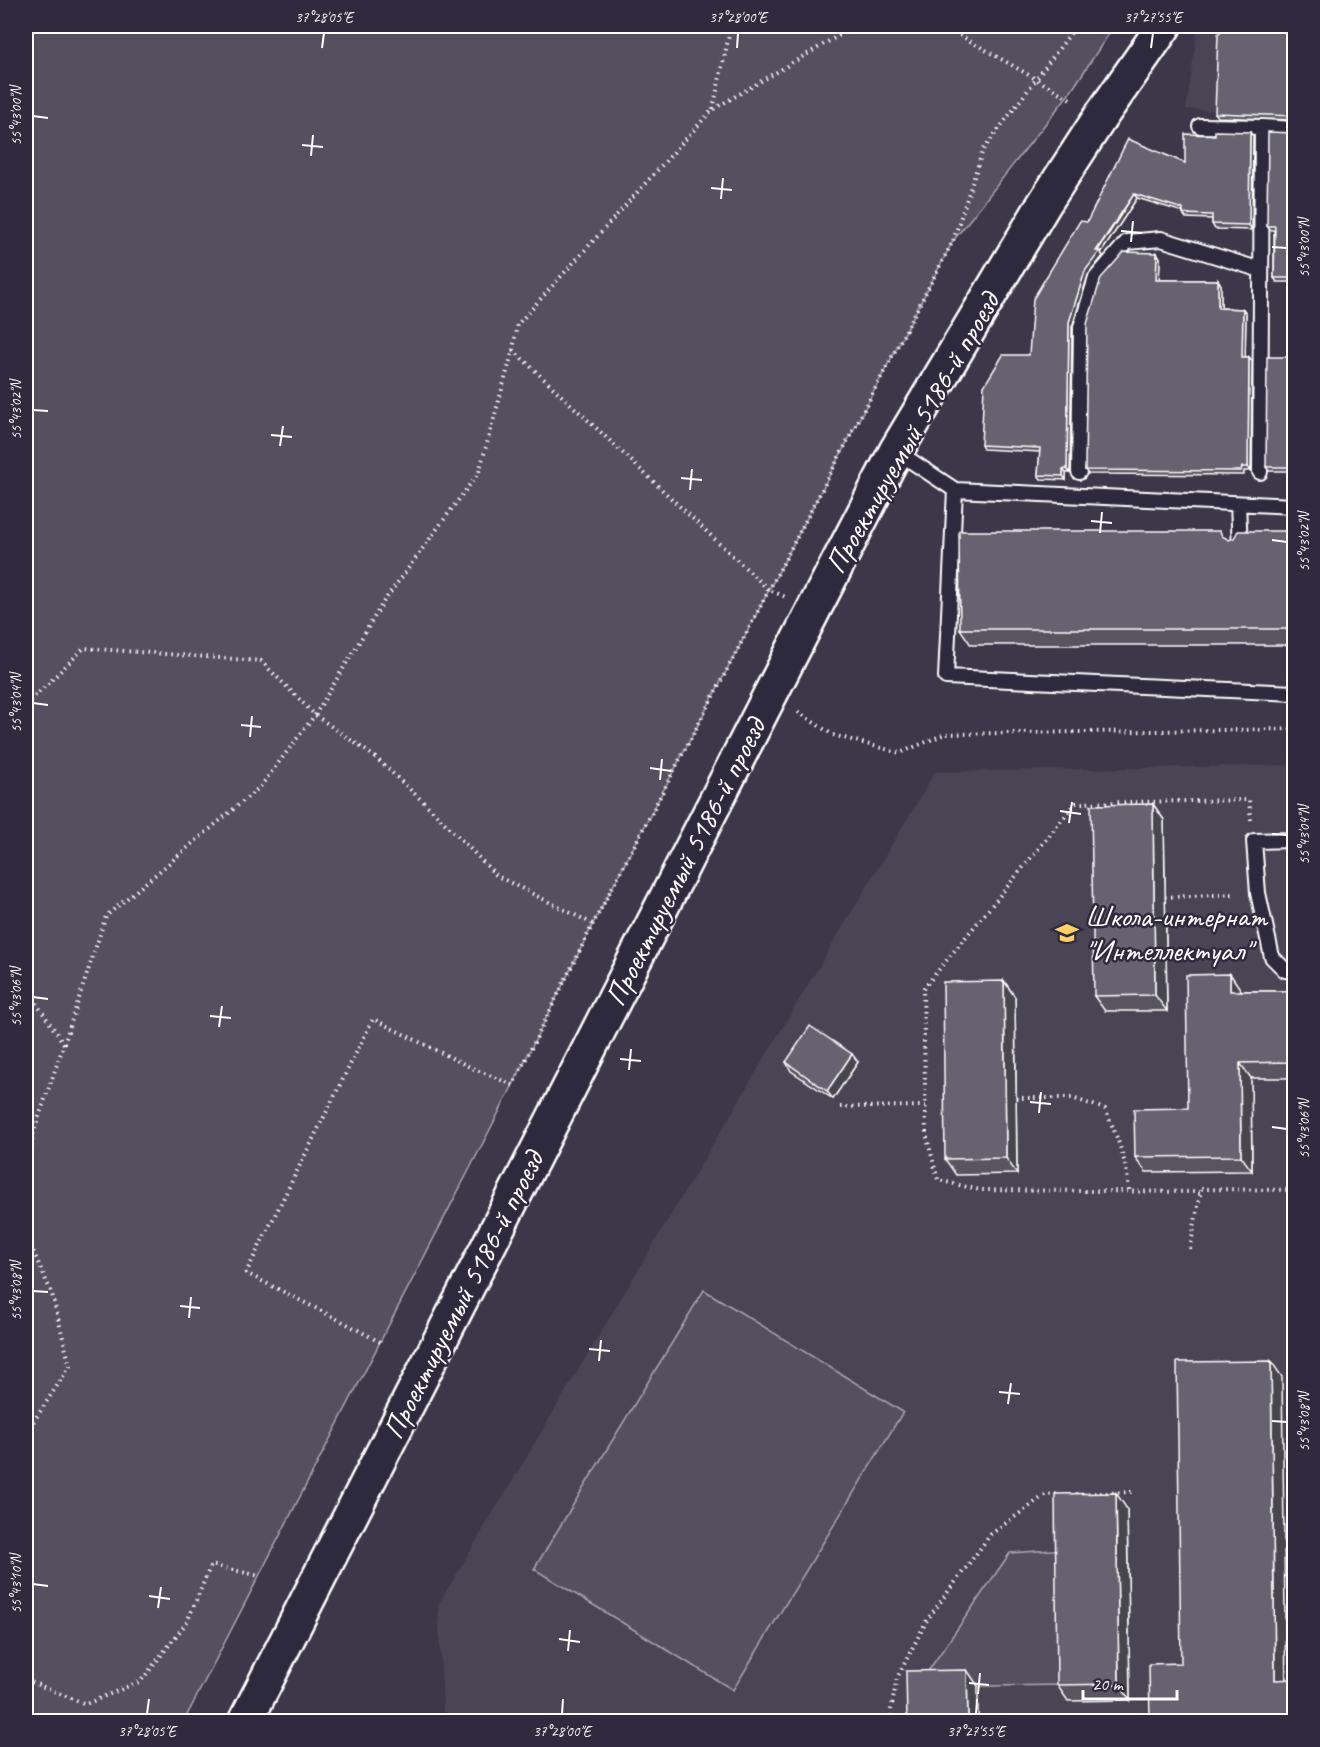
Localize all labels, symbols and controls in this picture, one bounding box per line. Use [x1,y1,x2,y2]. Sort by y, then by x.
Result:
text: 37°28'05"E [295,8,355,27]
text: 37°28'00"E [709,8,769,27]
text: 37°27'55"E [1124,8,1184,27]
text: 55°43'00"N [7,83,26,146]
text: 55°43'00"N [1295,215,1314,278]
street label: Проектируемый 5186-й проезд [816,284,1009,580]
text: 55°43'02"N [7,377,26,440]
text: 55°43'02"N [1295,509,1314,572]
text: 55°43'04"N [7,670,26,733]
street label: Проектируемый 5186-й проезд [596,710,775,1012]
text: 55°43'04"N [1295,802,1314,865]
place label: Школа-интернат "Интеллектуал" [1085,897,1269,969]
school or university icon: Школа-интернат "Интеллектуал" [1054,920,1080,946]
text: 55°43'06"N [7,964,26,1027]
text: 55°43'06"N [1295,1096,1314,1159]
street label: Проектируемый 5186-й проезд [374,1143,553,1445]
text: 55°43'08"N [7,1258,26,1321]
text: 55°43'08"N [1295,1389,1314,1452]
text: 55°43'10"N [7,1551,26,1614]
scale bar [1083,1663,1178,1701]
text: 20 m [1092,1673,1125,1695]
text: 37°28'05"E [118,1722,178,1741]
text: 37°28'00"E [533,1722,593,1741]
text: 37°27'55"E [947,1722,1007,1741]

